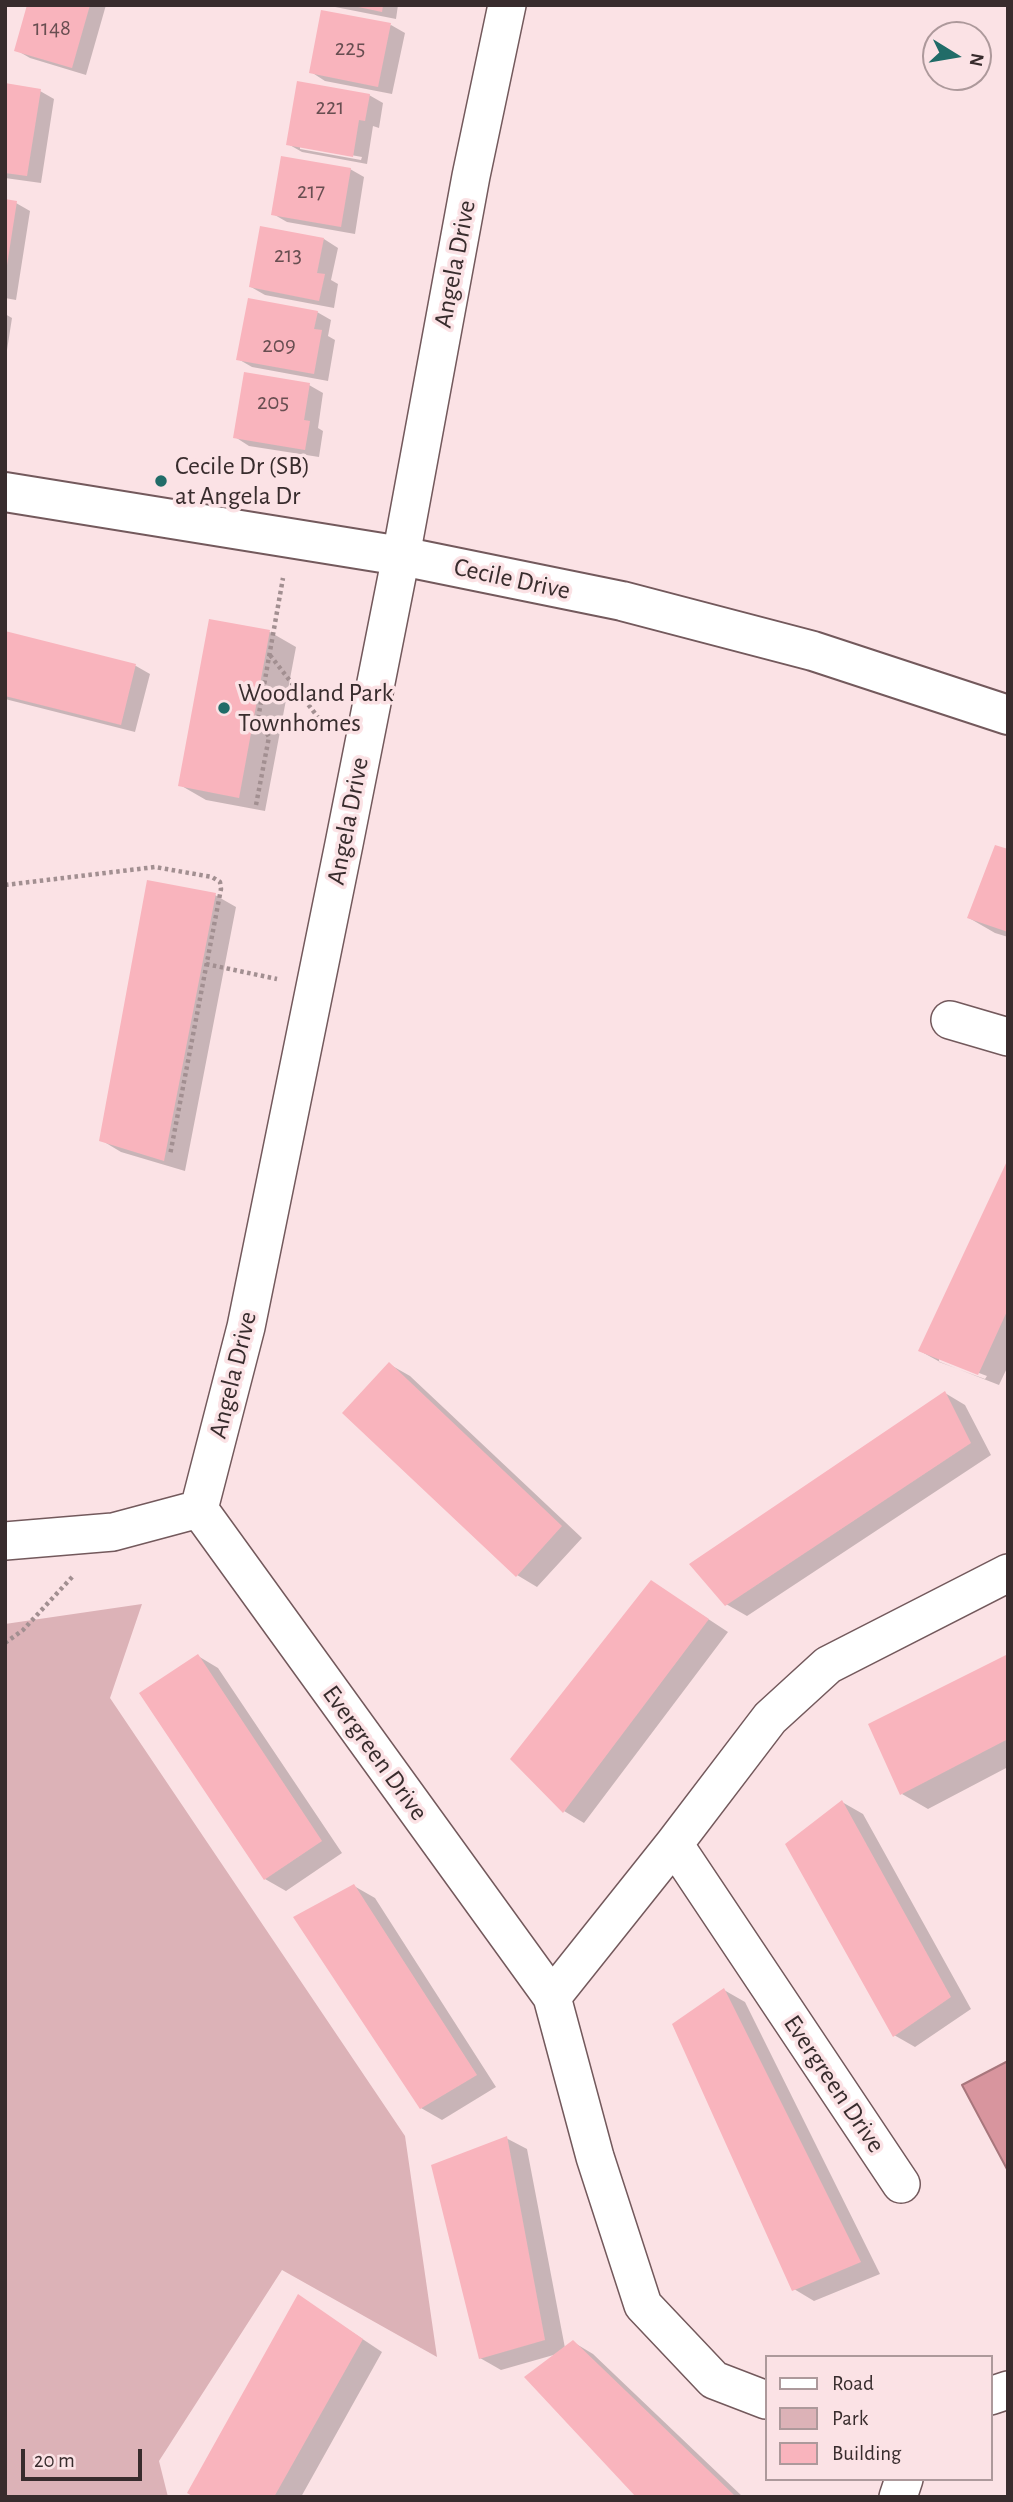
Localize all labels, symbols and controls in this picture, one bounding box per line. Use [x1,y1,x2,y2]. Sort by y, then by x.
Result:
house number: 1148 [33,14,71,42]
north arrow [922,21,992,91]
house number: 225 [335,34,365,62]
text: N [966,51,987,68]
house number: 221 [316,93,344,121]
house number: 217 [297,177,325,205]
street label: Angela Drive [427,197,483,331]
house number: 213 [274,241,302,269]
house number: 209 [262,331,296,359]
house number: 205 [257,388,289,416]
place label: Cecile Dr (SB) at Angela Dr [175,450,310,512]
marker: Cecile Dr (SB) at Angela Dr [153,473,169,489]
street label: Cecile Drive [451,551,573,607]
place label: Woodland Park Townhomes [238,677,393,738]
marker: Woodland Park Townhomes [216,700,232,716]
street label: Angela Drive [320,754,376,888]
street label: Angela Drive [202,1308,264,1442]
street label: Evergreen Drive [315,1679,435,1827]
street label: Evergreen Drive [776,2009,892,2159]
legend [764,2355,992,2481]
text: Road [832,2373,874,2394]
text: Park [832,2408,868,2429]
scale bar [24,2436,145,2480]
text: Building [832,2443,901,2464]
text: 20 m [34,2450,75,2471]

